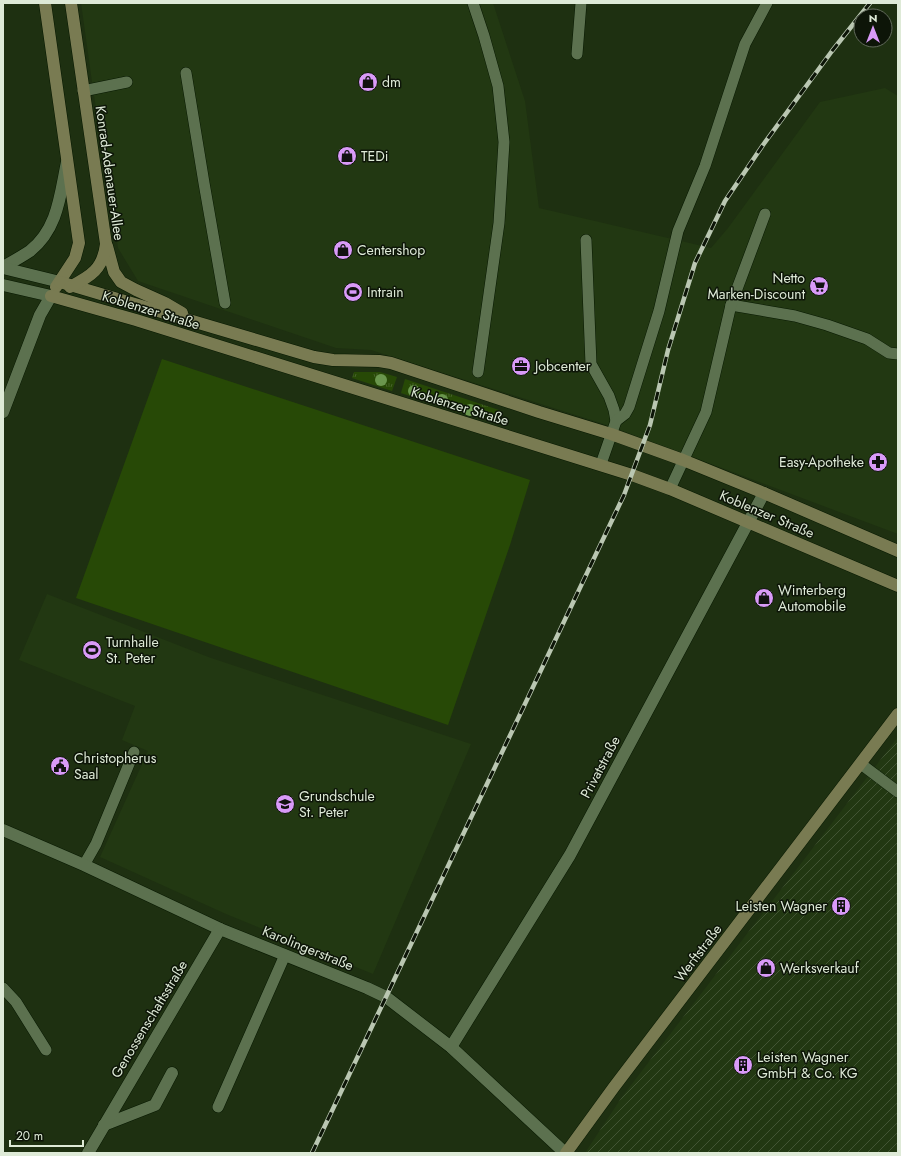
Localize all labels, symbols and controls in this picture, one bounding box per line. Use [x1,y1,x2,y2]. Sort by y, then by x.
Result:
north arrow [853,8,893,48]
text: N [869,10,877,26]
shop icon: dm [357,71,379,93]
place label: dm [382,72,401,92]
street label: Konrad-Adenauer-Allee [91,104,129,242]
shop icon: TEDi [336,145,358,167]
place label: TEDi [361,146,388,166]
shop icon: Centershop [332,239,354,261]
place label: Centershop [357,240,425,260]
place label: Netto Marken-Discount [707,268,806,304]
supermarket icon: Netto Marken-Discount [808,275,830,297]
sports icon: Intrain [342,281,364,303]
place label: Intrain [367,282,404,302]
street label: Koblenzer Straße [100,286,202,334]
office icon: Jobcenter [510,355,532,377]
place label: Jobcenter [533,356,591,376]
street label: Koblenzer Straße [409,382,511,430]
pharmacy icon: Easy-Apotheke [867,451,889,473]
place label: Easy-Apotheke [779,452,864,472]
street label: Koblenzer Straße [717,485,817,543]
place label: Winterberg Automobile [778,580,846,616]
shop icon: Winterberg Automobile [753,587,775,609]
place label: Turnhalle St. Peter [106,632,159,668]
sports icon: Turnhalle St. Peter [81,639,103,661]
street label: Privatstraße [575,732,625,802]
place label: Christopherus Saal [74,748,157,784]
public building icon: Christopherus Saal [49,755,71,777]
place label: Grundschule St. Peter [299,786,375,822]
school or university icon: Grundschule St. Peter [274,793,296,815]
building icon: Leisten Wagner [830,895,852,917]
place label: Leisten Wagner [736,896,827,916]
street label: Werftstraße [670,920,726,986]
street label: Karolingerstraße [259,921,357,975]
street label: Genossenschaftsstraße [106,956,192,1082]
shop icon: Werksverkauf [755,957,777,979]
place label: Werksverkauf [780,958,860,978]
place label: Leisten Wagner GmbH & Co. KG [757,1047,858,1083]
building icon: Leisten Wagner GmbH & Co. KG [732,1054,754,1076]
scale bar [10,1122,83,1148]
text: 20 m [16,1127,43,1145]

